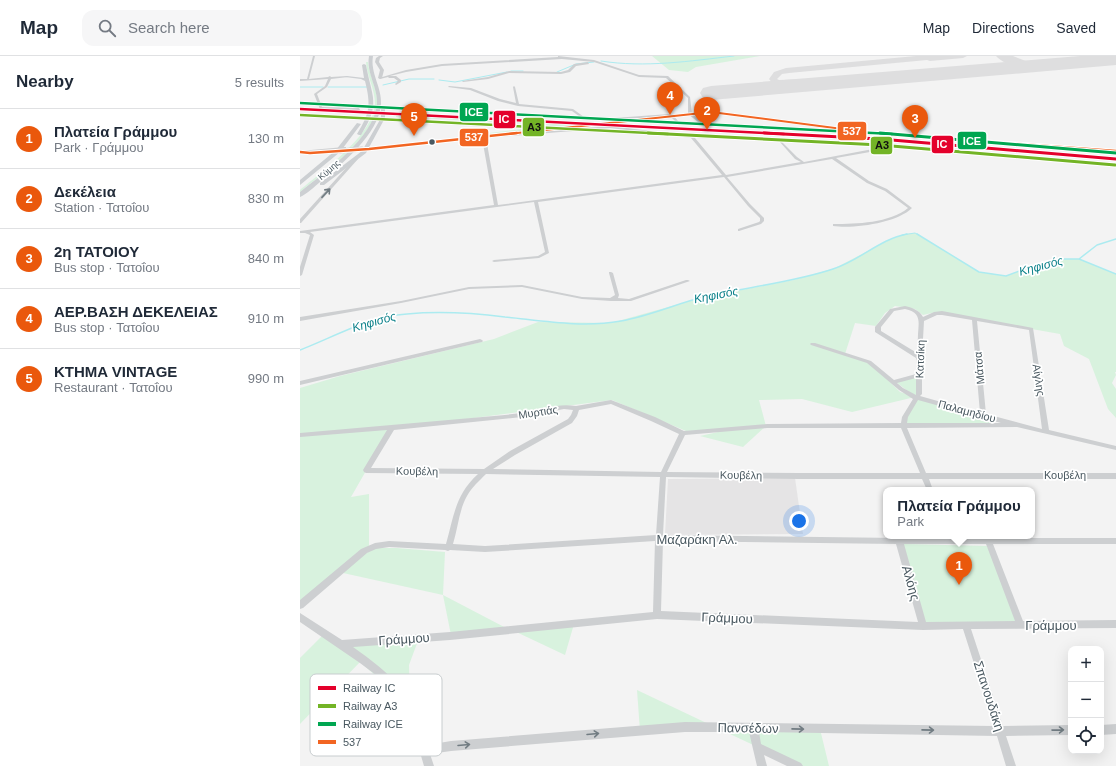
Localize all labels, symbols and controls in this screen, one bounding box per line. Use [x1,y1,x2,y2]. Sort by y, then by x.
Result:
search box [82,10,362,46]
text: Map [20,17,58,38]
icon: search [96,17,118,39]
text: Search here [128,19,210,36]
text: Map [923,20,950,36]
text: Directions [972,20,1034,36]
text: Saved [1056,20,1096,36]
text: Nearby [16,72,74,91]
text: 5 results [235,75,284,90]
pin: 4 [657,82,683,115]
pin: 2 [694,97,720,130]
line badge: ICE [459,102,489,122]
pin: 5 [401,103,427,136]
pin: 3 [902,105,928,138]
text: ICE [465,106,483,118]
line badge: IC [493,110,516,129]
text: IC [499,113,510,125]
line badge: A3 [522,117,545,137]
text: A3 [527,121,541,133]
line badge: 537 [837,121,867,141]
text: Πλατεία Γράμμου [54,123,177,140]
text: 537 [843,125,861,137]
line badge: 537 [459,128,489,147]
text: 1 [25,131,33,146]
text: 130 m [248,131,284,146]
text: 537 [465,131,483,143]
line badge: ICE [957,131,987,150]
line badge: IC [931,135,954,154]
text: ICE [963,135,981,147]
line badge: A3 [870,136,893,155]
unlabelled marker [427,137,437,147]
text: IC [937,138,948,150]
text: A3 [875,139,889,151]
text: Park · Γράμμου [54,140,144,155]
street label: Κύμης [316,157,342,182]
text: Δεκέλεια [54,183,116,200]
one-way arrow [321,188,330,198]
text: 2 [25,191,33,206]
text: 830 m [248,191,284,206]
text: Station · Τατοΐου [54,200,149,215]
text: 2η ΤΑΤΟΙΟΥ [54,243,139,260]
text: 3 [25,251,33,266]
text: 840 m [248,251,284,266]
water label: Κηφισός [1018,253,1065,279]
text: Bus stop · Τατοΐου [54,260,160,275]
water label: Κηφισός [693,284,740,306]
text: ΑΕΡ.ΒΑΣΗ ΔΕΚΕΛΕΙΑΣ [54,303,218,320]
water label: Κηφισός [350,309,398,335]
text: 4 [25,311,33,326]
text: 910 m [248,311,284,326]
text: Bus stop · Τατοΐου [54,320,160,335]
street label: Κατσίκη [913,339,927,379]
street label: Μάτσα [972,350,986,385]
text: KTHMA VINTAGE [54,363,177,380]
street label: Αίγλης [1031,363,1047,397]
text: 5 [25,371,33,386]
text: 990 m [248,371,284,386]
text: Restaurant · Τατοΐου [54,380,173,395]
street label: Παλαμηδίου [937,398,997,424]
street label: Μυρτιάς [517,403,559,421]
street label: Κουβέλη [396,465,438,477]
street label: Κουβέλη [720,469,762,481]
street label: Κουβέλη [1044,469,1086,481]
popup [883,487,1035,539]
text: Πλατεία Γράμμου [897,497,1021,514]
your location [789,511,809,531]
text: Park [897,514,924,529]
street label: Μαζαράκη Αλ. [656,532,738,547]
pin: 1 [946,552,972,585]
street label: Αλόης [899,564,923,602]
street label: Γράμμου [701,610,753,626]
street label: Γράμμου [1025,618,1077,633]
street label: Γράμμου [378,630,430,648]
map controls [1068,646,1104,754]
button: + [1068,646,1104,682]
street label: Σπανουδάκη [971,659,1007,733]
legend [310,674,442,756]
text: Railway IC [343,682,396,694]
button: − [1068,682,1104,718]
text: Railway A3 [343,700,397,712]
text: Railway ICE [343,718,403,730]
button: locate [1068,718,1104,754]
street label: Πανσέδων [717,720,779,736]
one-way arrow [791,725,804,732]
one-way arrow [921,726,934,734]
one-way arrow [1051,727,1064,734]
one-way arrow [586,731,599,738]
text: 537 [343,736,361,748]
one-way arrow [457,742,470,749]

